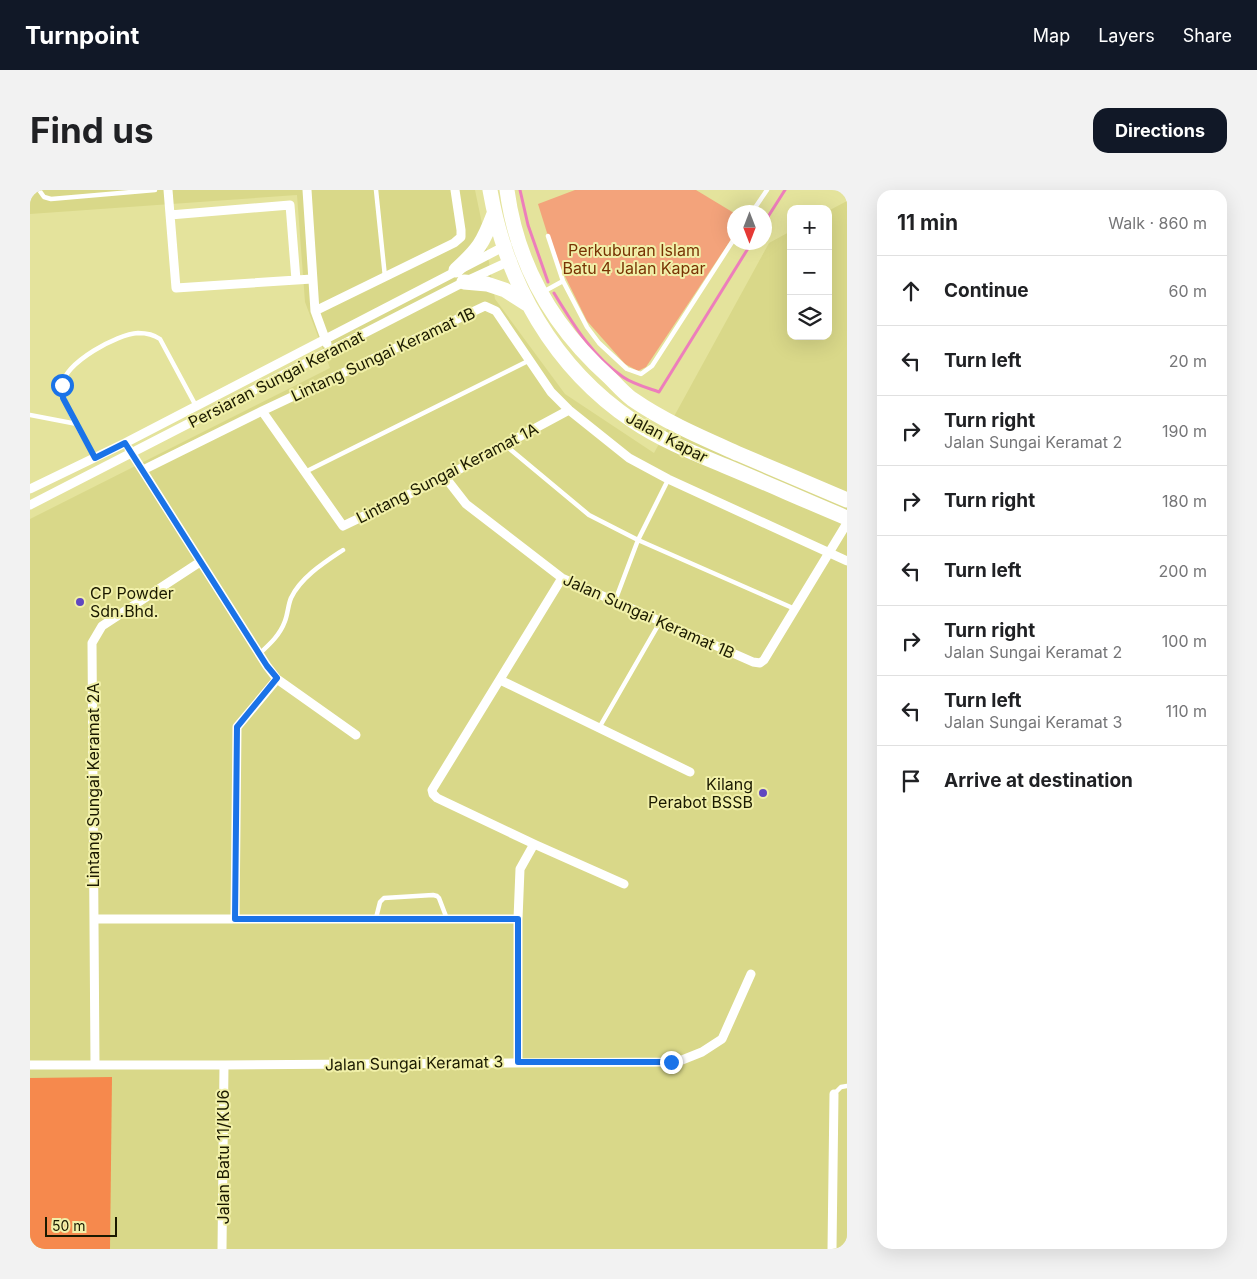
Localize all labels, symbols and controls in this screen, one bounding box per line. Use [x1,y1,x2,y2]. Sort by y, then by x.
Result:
text: Turnpoint [25,21,139,50]
text: Map [1033,25,1070,46]
text: Layers [1098,25,1155,46]
text: Share [1183,25,1232,46]
button: Directions [1093,108,1227,153]
text: Find us [30,109,154,151]
north arrow [727,205,772,250]
map controls [787,205,832,340]
button: + [787,205,832,250]
text: 11 min [897,210,958,235]
text: Walk · 860 m [1108,213,1207,233]
park label: Perkuburan Islam Batu 4 Jalan Kapar [562,240,706,278]
button: − [787,250,832,295]
icon: ahead [897,277,925,305]
text: Continue [944,279,1029,302]
text: 60 m [1168,281,1207,301]
button: layers [787,295,832,340]
street label: Lintang Sungai Keramat 1B [288,302,478,406]
street label: Persiaran Sungai Keramat [185,326,367,432]
icon: left [897,347,925,375]
text: Turn left [944,349,1022,372]
text: 20 m [1169,351,1207,371]
route start [51,374,74,397]
street label: Jalan Kapar [623,407,711,467]
text: Turn right [944,409,1035,432]
icon: right [897,417,925,445]
street label: Lintang Sungai Keramat 1A [353,418,541,528]
text: 190 m [1162,421,1207,441]
text: Jalan Sungai Keramat 2 [944,432,1122,452]
icon: right [897,487,925,515]
text: Turn right [944,489,1035,512]
text: 180 m [1162,491,1207,511]
icon: left [897,557,925,585]
text: Turn left [944,559,1022,582]
text: 200 m [1159,561,1207,581]
street label: Jalan Sungai Keramat 1B [560,569,738,663]
place label: CP Powder Sdn.Bhd. [90,583,174,621]
marker: CP Powder Sdn.Bhd. [74,596,86,608]
text: Turn right [944,619,1035,642]
icon: right [897,627,925,655]
text: 100 m [1162,631,1207,651]
text: Jalan Sungai Keramat 2 [944,642,1122,662]
street label: Lintang Sungai Keramat 2A [83,683,103,887]
text: Turn left [944,689,1022,712]
icon: left [897,697,925,725]
text: 110 m [1165,701,1207,721]
text: Jalan Sungai Keramat 3 [944,712,1122,732]
icon: arrive [897,767,925,795]
text: Arrive at destination [944,769,1133,792]
place label: Kilang Perabot BSSB [648,774,753,812]
marker: Kilang Perabot BSSB [757,787,769,799]
street label: Jalan Sungai Keramat 3 [325,1051,503,1075]
route end [660,1051,683,1074]
street label: Jalan Batu 11/KU6 [213,1090,233,1224]
scale bar [45,1214,118,1237]
text: 50 m [52,1217,86,1234]

